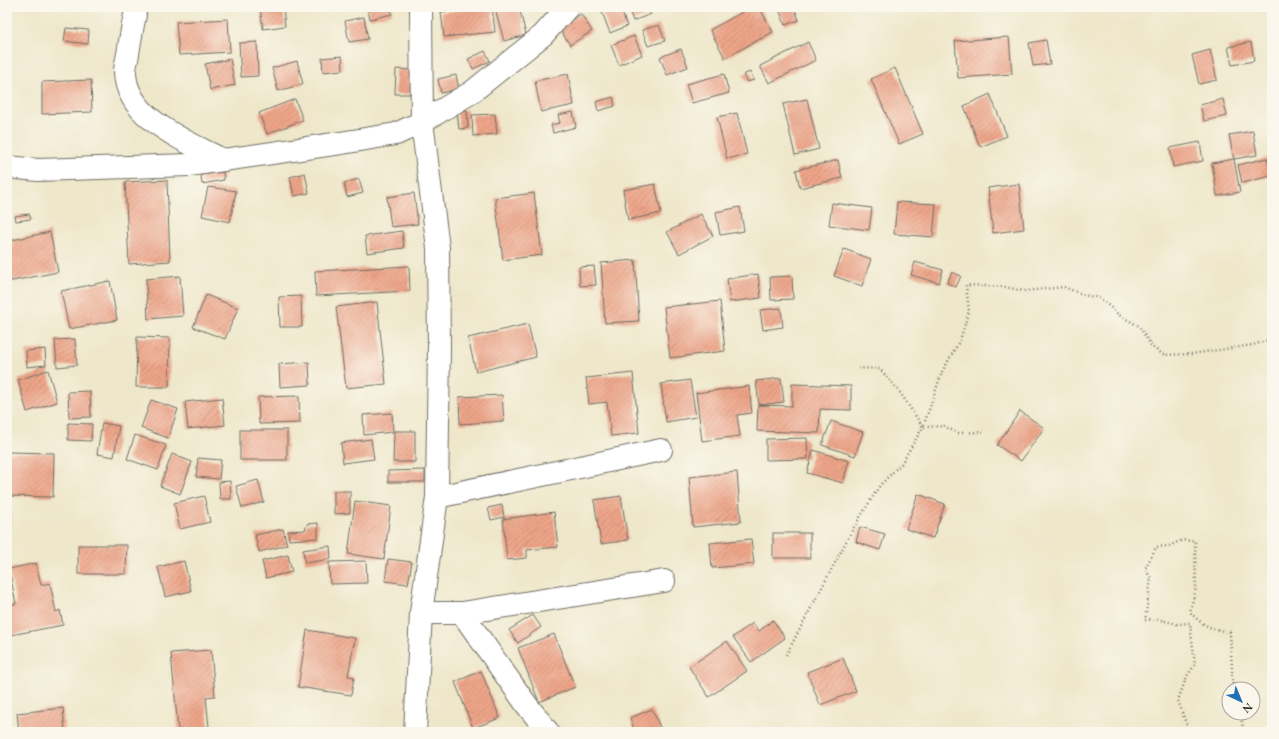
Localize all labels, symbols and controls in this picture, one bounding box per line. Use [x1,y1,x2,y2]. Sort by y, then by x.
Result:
north arrow [1221,681,1261,721]
text: N [1240,700,1256,716]

